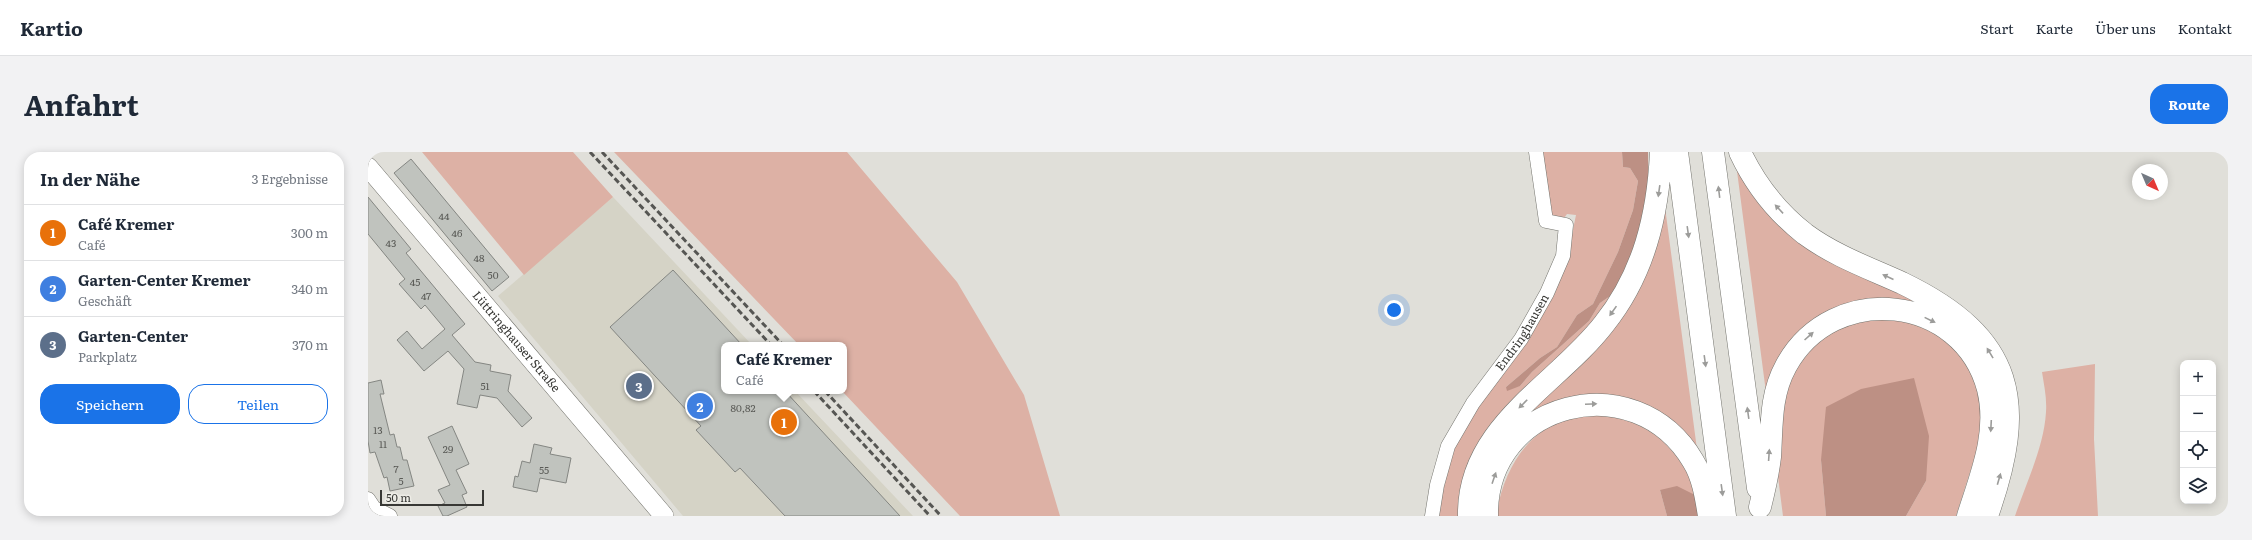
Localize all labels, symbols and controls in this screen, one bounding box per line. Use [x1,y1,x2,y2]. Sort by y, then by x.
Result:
text: Kartio [20,14,83,42]
text: Start [1980,18,2014,38]
text: Karte [2036,18,2073,38]
text: Über uns [2095,18,2156,38]
text: Kontakt [2178,18,2232,38]
text: Anfahrt [24,83,139,125]
button: Route [2150,84,2228,124]
north arrow [2132,164,2168,200]
text: In der Nähe [40,166,140,191]
text: 3 Ergebnisse [251,169,328,188]
one-way arrow [1656,185,1662,197]
one-way arrow [1716,186,1722,198]
one-way arrow [1774,204,1783,214]
house number: 44 [438,208,450,223]
text: Café Kremer [78,212,174,235]
text: 1 [50,223,56,242]
text: 300 m [291,223,328,242]
house number: 46 [452,225,463,240]
one-way arrow [1685,226,1691,238]
text: Café [78,235,106,254]
house number: 43 [386,235,396,250]
house number: 48 [473,250,485,265]
house number: 50 [488,267,499,282]
text: Garten-Center Kremer [78,268,251,291]
house number: 45 [410,274,420,289]
one-way arrow [1883,274,1894,280]
text: 2 [50,279,56,298]
text: 340 m [291,279,328,298]
street label: Lüttringhauser Straße [469,286,565,396]
house number: 47 [421,288,431,303]
street label: Endringhausen [1490,290,1553,374]
text: Geschäft [78,291,132,310]
your location [1384,300,1404,320]
one-way arrow [1609,306,1618,317]
one-way arrow [1925,317,1936,323]
text: Garten-Center [78,324,188,347]
one-way arrow [1804,332,1815,341]
text: 3 [49,335,57,354]
text: 370 m [292,335,328,354]
popup [721,342,847,394]
text: Parkplatz [78,347,137,366]
text: Café Kremer [736,347,832,370]
one-way arrow [1987,347,1994,359]
one-way arrow [1702,355,1708,367]
map controls [2180,360,2216,504]
button: + [2180,360,2216,396]
text: Café [736,370,763,389]
pin: 3 [626,371,652,401]
house number: 51 [480,378,490,393]
button: Speichern [40,384,180,424]
button: Teilen [188,384,328,424]
pin: 2 [687,391,713,421]
button: − [2180,396,2216,432]
one-way arrow [1518,399,1528,409]
house number: 80,82 [731,400,756,415]
one-way arrow [1585,401,1598,407]
pin: 1 [771,407,797,437]
one-way arrow [1745,407,1751,419]
one-way arrow [1987,420,1994,432]
house number: 13 [373,422,383,437]
button: locate [2180,432,2216,468]
house number: 11 [379,436,387,451]
house number: 29 [443,441,453,456]
one-way arrow [1766,449,1773,461]
house number: 7 [393,461,399,476]
house number: 55 [539,462,549,477]
button: layers [2180,468,2216,504]
one-way arrow [1491,471,1497,483]
house number: 5 [398,473,404,488]
one-way arrow [1996,473,2002,485]
one-way arrow [1719,484,1725,496]
scale bar [380,488,484,507]
text: 50 m [386,489,411,505]

